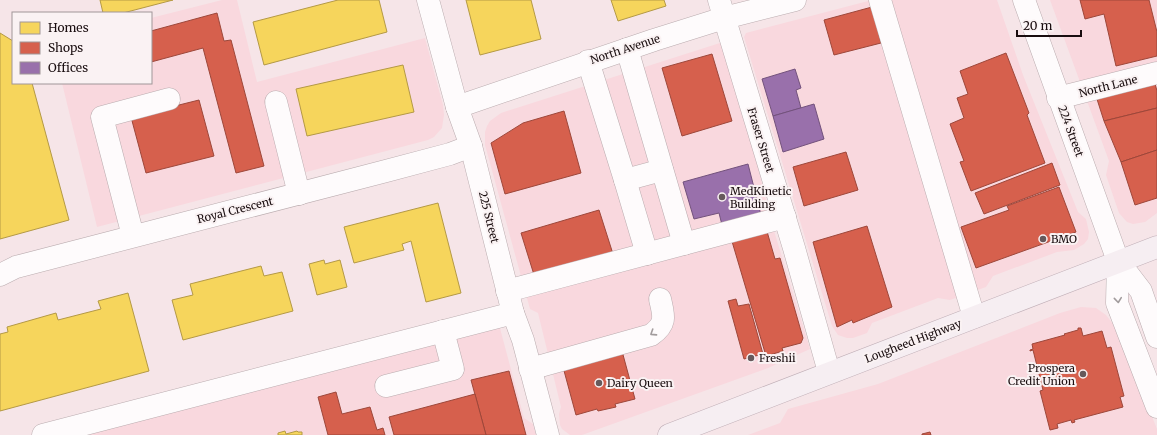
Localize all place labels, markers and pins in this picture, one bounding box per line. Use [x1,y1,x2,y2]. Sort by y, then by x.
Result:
place label: MedKinetic Building [730,184,792,211]
marker: MedKinetic Building [717,192,727,202]
place label: BMO [1051,232,1077,246]
marker: BMO [1038,234,1048,244]
place label: Freshii [759,351,796,365]
marker: Freshii [746,353,756,363]
place label: Prospera Credit Union [1008,361,1076,388]
marker: Prospera Credit Union [1078,369,1088,379]
place label: Dairy Queen [607,376,674,390]
marker: Dairy Queen [594,378,604,388]

